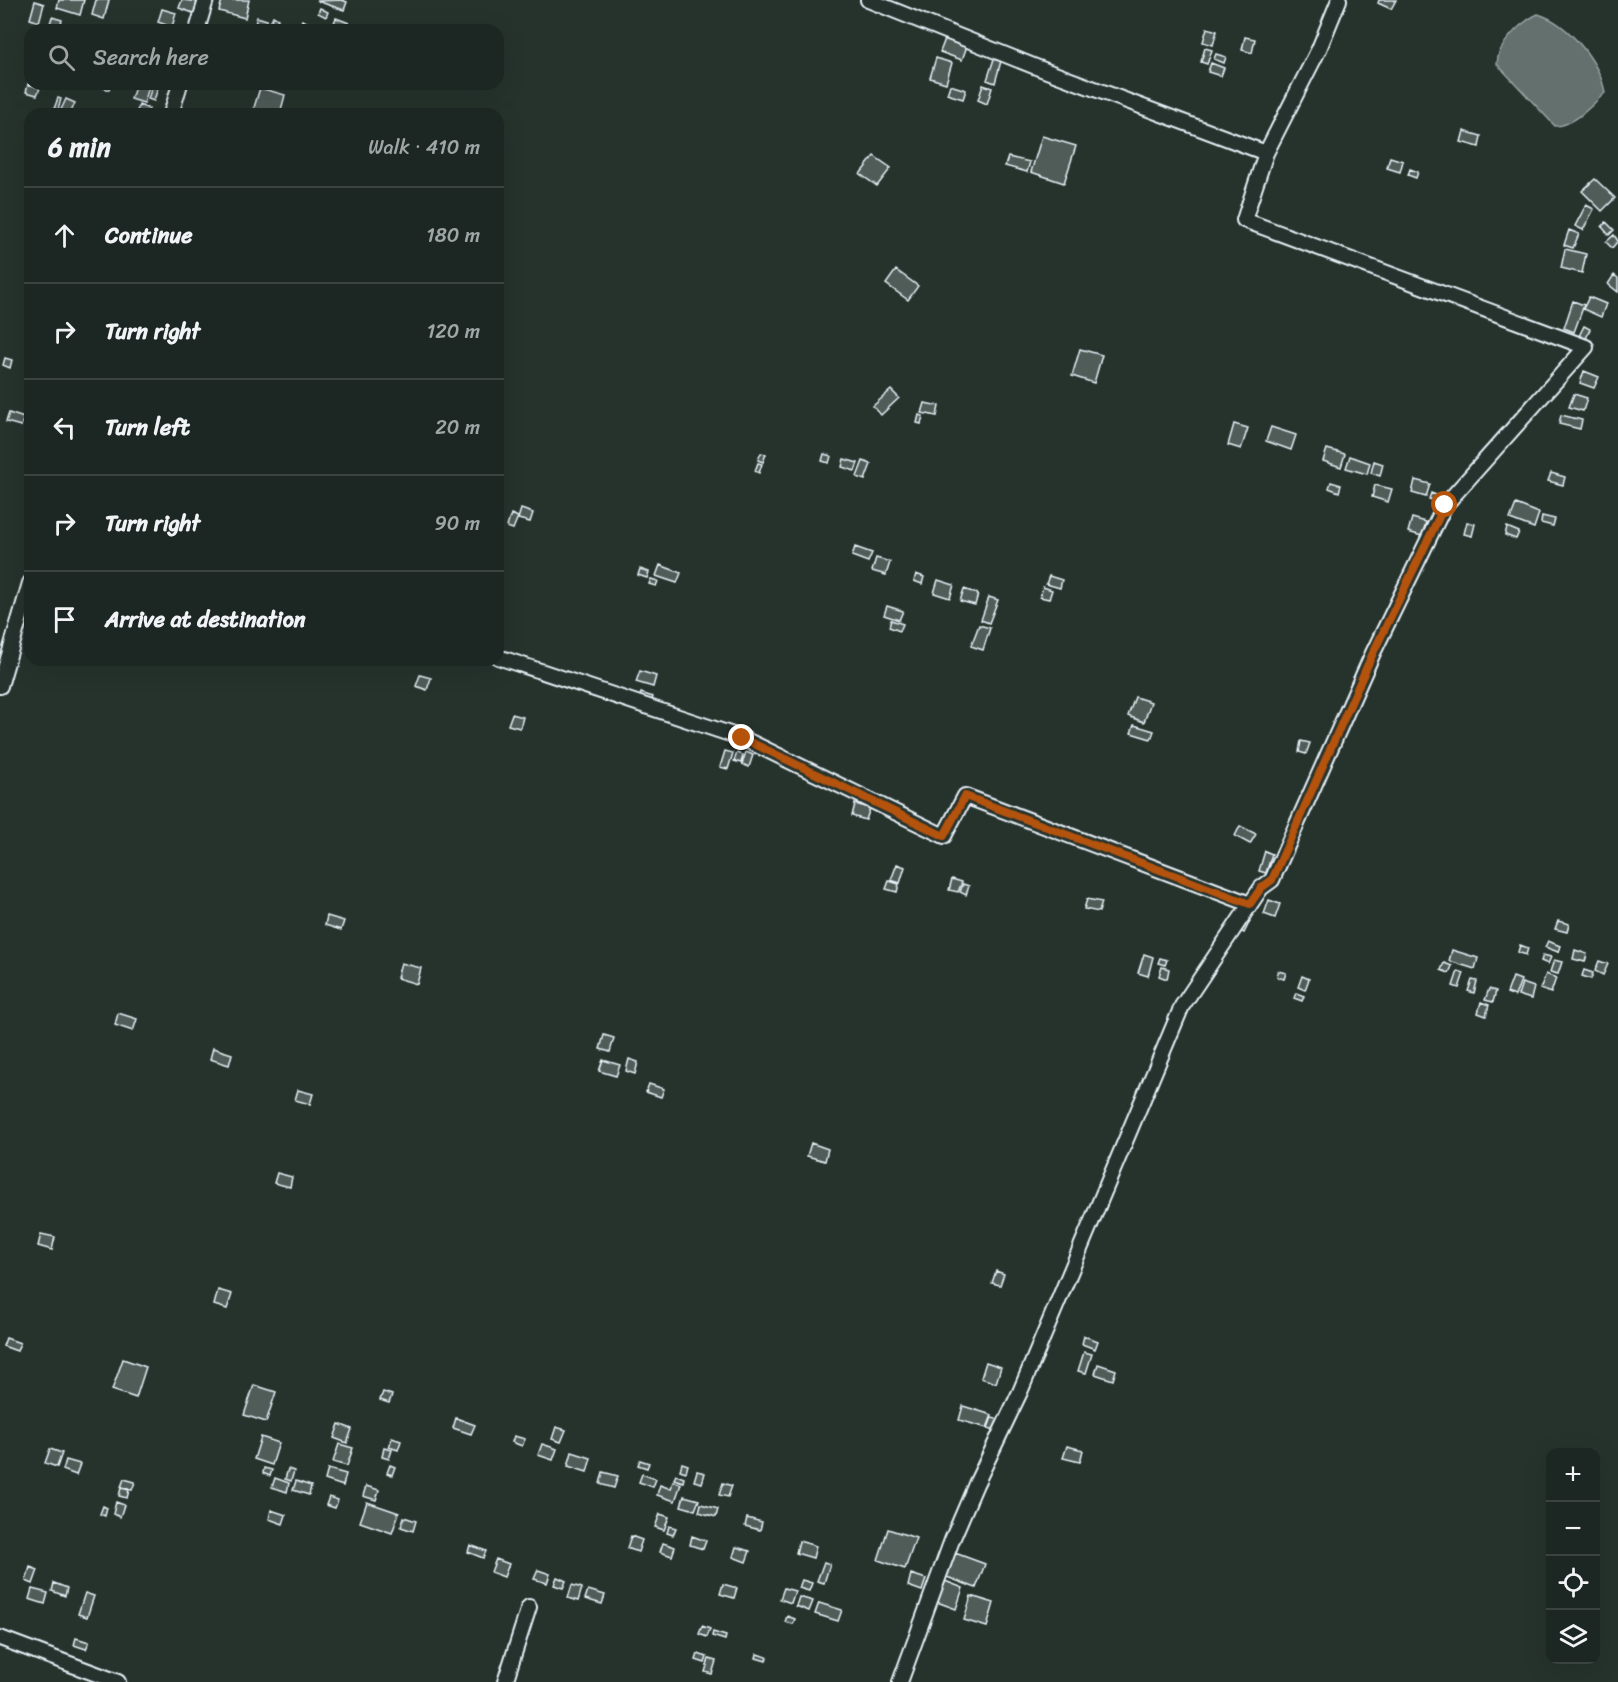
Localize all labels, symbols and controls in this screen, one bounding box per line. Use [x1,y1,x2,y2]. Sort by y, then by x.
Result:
search box [24,24,504,90]
text: Search here [93,38,209,77]
icon: search [45,41,78,74]
text: 6 min [48,124,111,170]
text: Walk · 410 m [368,130,480,165]
text: Continue [105,216,193,255]
text: 180 m [426,218,480,253]
icon: ahead [48,219,81,252]
text: Turn right [105,312,200,351]
text: 120 m [427,314,480,349]
icon: right [48,315,81,348]
text: Turn left [105,408,190,447]
text: 20 m [435,410,480,445]
icon: left [48,411,81,444]
route start [1431,491,1457,517]
text: Turn right [105,504,200,543]
text: 90 m [435,506,480,541]
icon: right [48,507,81,540]
text: Arrive at destination [105,600,306,639]
icon: arrive [48,603,81,636]
route end [728,724,754,750]
map controls [1546,1448,1600,1664]
button: + [1546,1448,1600,1502]
button: − [1546,1502,1600,1556]
button: locate [1546,1556,1600,1610]
button: layers [1546,1610,1600,1664]

